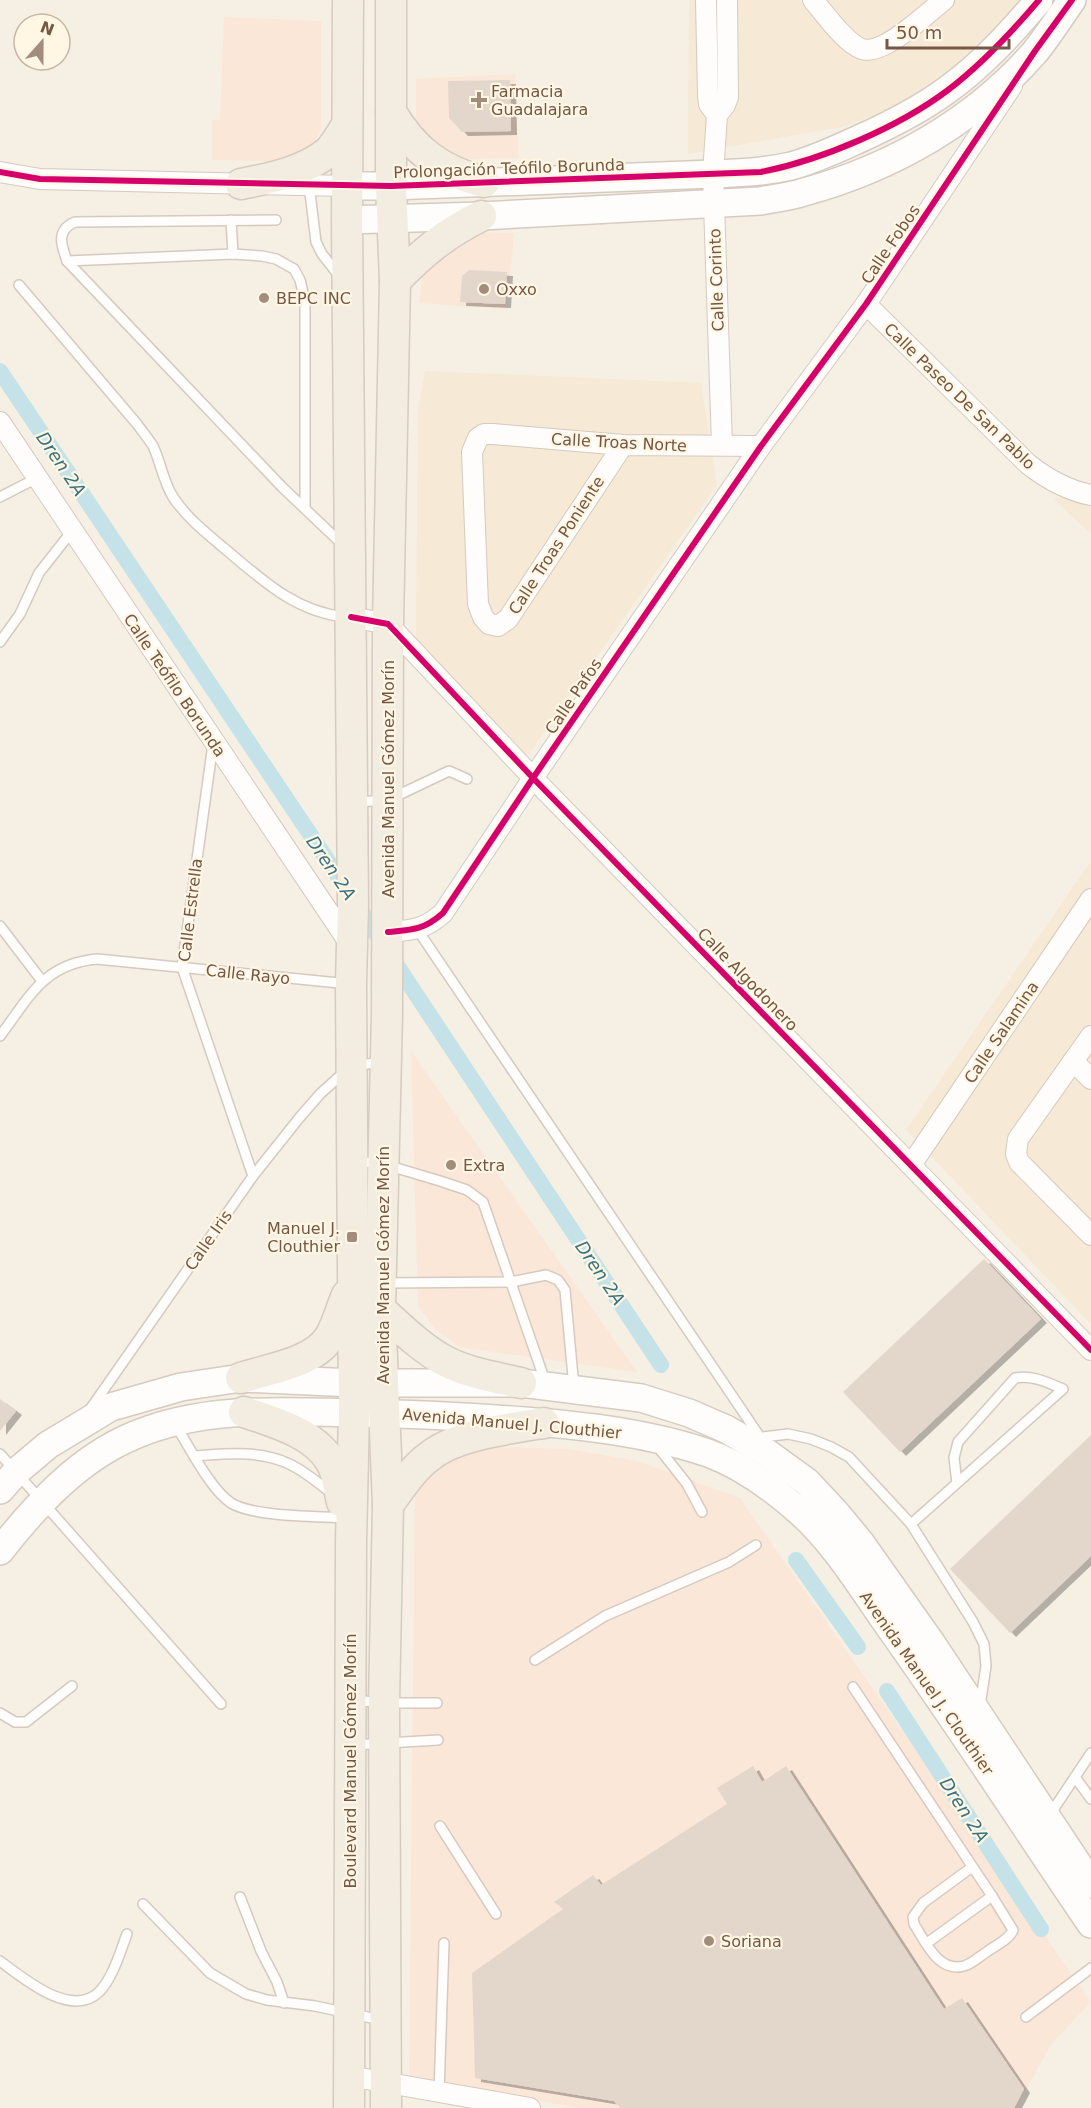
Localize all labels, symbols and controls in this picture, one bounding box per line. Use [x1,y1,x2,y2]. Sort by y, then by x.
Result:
north arrow [12,12,72,72]
scale bar [887,12,1008,50]
text: N [38,17,57,40]
text: 50 m [896,22,942,43]
place label: Farmacia Guadalajara [491,82,588,119]
marker: Farmacia Guadalajara [472,93,486,107]
street label: Prolongación Teófilo Borunda [393,155,625,182]
street label: Calle Fobos [857,201,924,288]
street label: Calle Corinto [705,228,728,332]
place label: Oxxo [496,280,537,299]
marker: Oxxo [477,282,491,296]
place label: BEPC INC [276,289,351,308]
marker: BEPC INC [257,291,271,305]
street label: Calle Paseo De San Pablo [880,319,1039,473]
water label: Dren 2A [32,427,91,500]
street label: Calle Troas Norte [551,429,687,456]
street label: Calle Troas Poniente [505,473,608,618]
street label: Calle Teófilo Borunda [120,610,230,760]
street label: Calle Pafos [541,655,606,738]
street label: Avenida Manuel Gómez Morín [379,660,398,898]
water label: Dren 2A [302,831,361,904]
street label: Calle Estrella [175,857,206,963]
street label: Calle Algodonero [694,924,802,1035]
street label: Calle Rayo [205,961,291,988]
street label: Calle Salamina [960,978,1043,1087]
street label: Avenida Manuel Gómez Morín [374,1146,393,1384]
place label: Extra [463,1156,505,1175]
marker: Extra [444,1158,458,1172]
street label: Calle Iris [181,1207,236,1274]
place label: Manuel J. Clouthier [267,1219,340,1256]
marker: Manuel J. Clouthier [345,1230,359,1244]
water label: Dren 2A [571,1236,630,1309]
street label: Avenida Manuel J. Clouthier [402,1404,623,1443]
street label: Avenida Manuel J. Clouthier [856,1588,998,1779]
street label: Boulevard Manuel Gómez Morín [341,1633,360,1889]
water label: Dren 2A [936,1773,993,1846]
place label: Soriana [721,1932,782,1951]
marker: Soriana [702,1934,716,1948]

